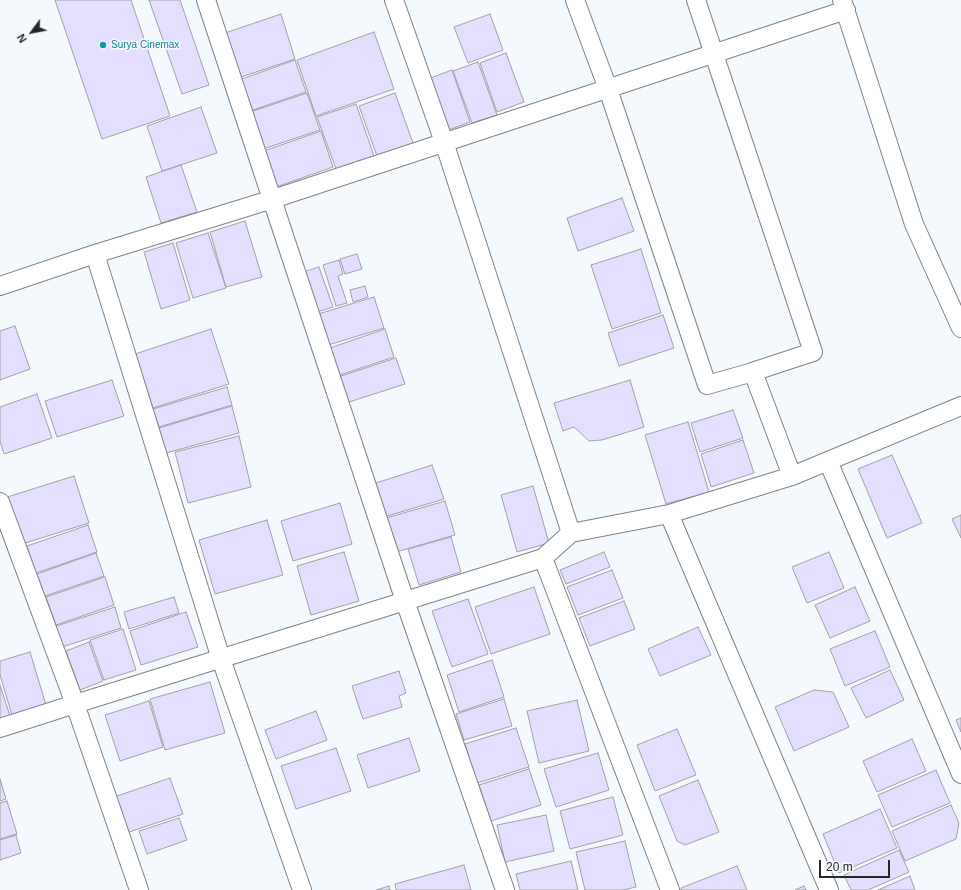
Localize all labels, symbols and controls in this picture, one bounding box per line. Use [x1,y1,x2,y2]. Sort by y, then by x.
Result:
north arrow [12,12,52,52]
text: N [15,32,29,45]
place label: Surya Cinemax [111,39,179,51]
marker: Surya Cinemax [98,40,108,50]
scale bar [821,852,892,878]
text: 20 m [826,860,853,874]

